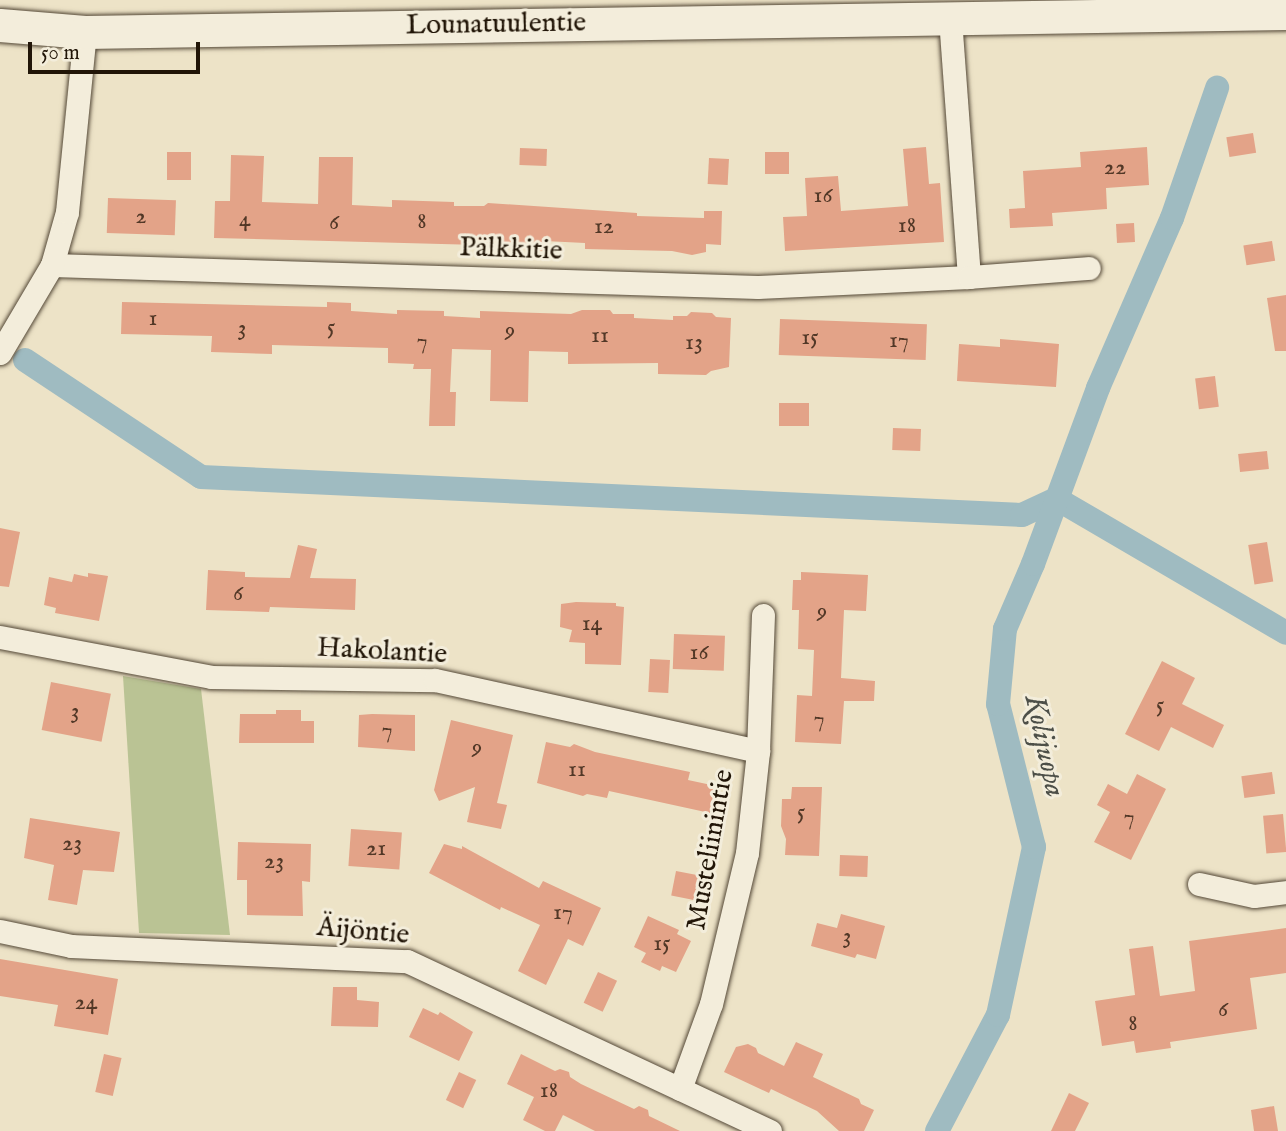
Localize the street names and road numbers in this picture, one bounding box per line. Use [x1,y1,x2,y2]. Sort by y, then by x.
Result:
street label: Lounatuulentie [406,7,586,43]
street label: Pälkkitie [459,231,563,269]
street label: Hakolantie [316,632,448,672]
street label: Musteliinintie [680,767,742,933]
street label: Äijöntie [315,911,411,953]

